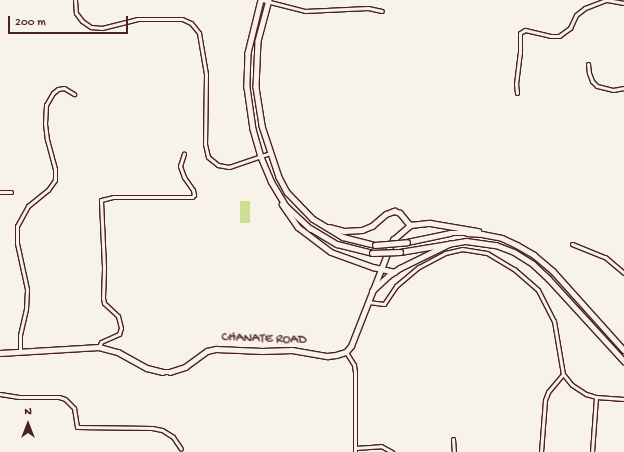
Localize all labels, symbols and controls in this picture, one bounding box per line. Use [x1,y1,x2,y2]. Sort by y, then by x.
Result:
scale bar [10,8,130,34]
text: 200 m [15,16,46,30]
street label: CHANATE ROAD [221,331,307,349]
north arrow [8,404,48,444]
text: N [24,406,32,418]

